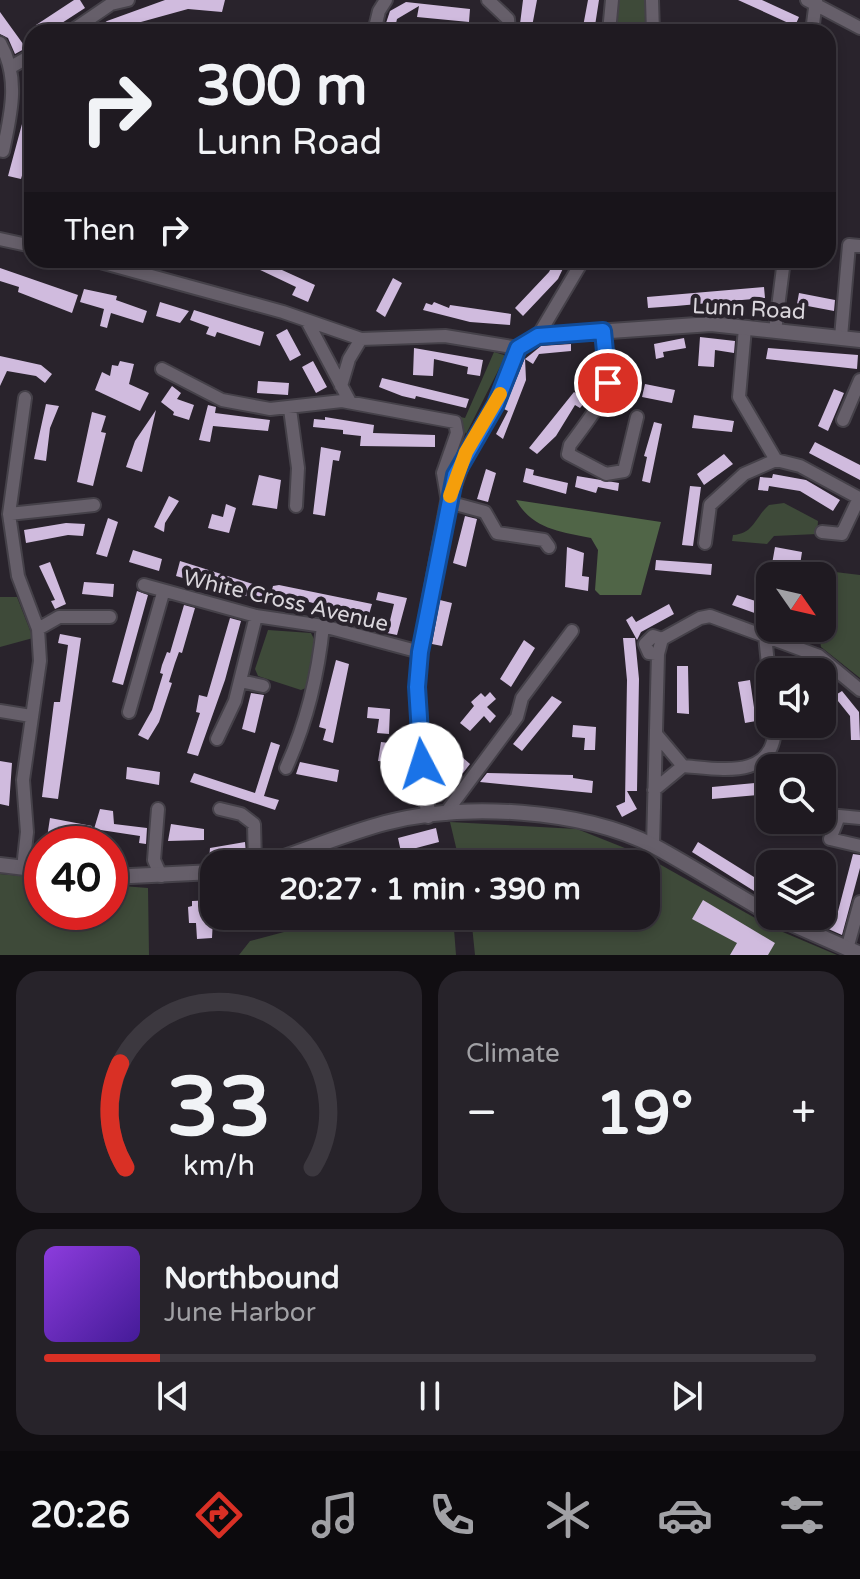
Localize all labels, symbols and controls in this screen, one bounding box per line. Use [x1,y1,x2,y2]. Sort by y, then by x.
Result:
text: 300 m [196,53,367,120]
icon: right [64,56,168,160]
text: Lunn Road [196,121,382,164]
icon: right [152,208,196,252]
text: Then [64,212,136,249]
street label: Lunn Road [691,293,806,325]
pin [574,349,642,417]
icon: arrive [586,361,630,405]
north arrow [756,562,836,642]
map controls [756,562,836,930]
street label: White Cross Avenue [181,565,391,637]
button: sound [756,658,836,738]
position arrow [380,722,464,806]
button: search [756,754,836,834]
speed limit sign: 40 [24,826,128,930]
button: layers [756,850,836,930]
text: 20:27 · 1 min · 390 m [279,871,581,908]
text: Climate [466,1038,560,1069]
text: 33 [167,1058,271,1158]
text: 19° [595,1078,693,1150]
text: − [466,1087,497,1140]
text: + [791,1087,816,1140]
text: km/h [183,1149,255,1183]
text: Northbound [164,1260,340,1297]
text: June Harbor [164,1297,316,1328]
icon: previous [151,1374,195,1418]
icon: pause [408,1374,452,1418]
icon: next [665,1374,709,1418]
icon: directions [191,1487,247,1543]
icon: music [307,1487,363,1543]
icon: phone [424,1487,480,1543]
icon: climate [540,1487,596,1543]
icon: car [657,1487,713,1543]
icon: filters [774,1487,830,1543]
text: 20:26 [30,1494,130,1537]

